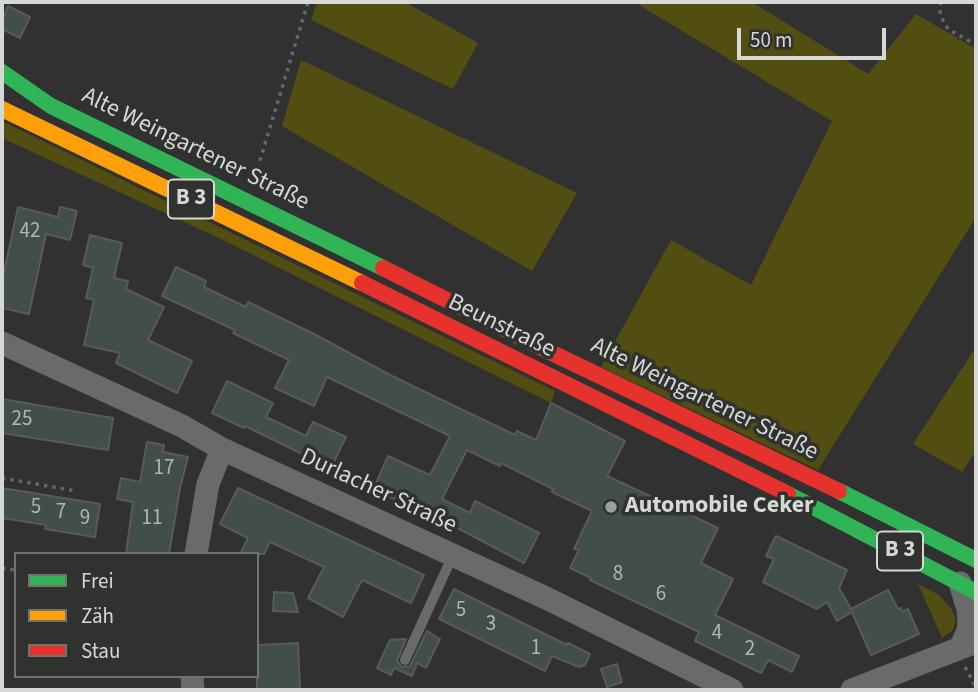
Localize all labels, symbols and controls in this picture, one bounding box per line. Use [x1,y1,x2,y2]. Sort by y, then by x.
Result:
scale bar [740,14,889,58]
text: 50 m [750,25,792,55]
street label: Alte Weingartener Straße [77,82,313,218]
road number: B 3 [168,180,214,218]
house number: 42 [20,219,40,245]
street label: Beunstraße [443,289,559,365]
street label: Alte Weingartener Straße [586,332,822,468]
house number: 25 [12,407,32,433]
street label: Durlacher Straße [295,443,461,541]
house number: 17 [154,456,174,482]
place label: Automobile Ceker [625,493,814,521]
house number: 5 [31,495,41,521]
marker: Automobile Ceker [603,499,619,515]
house number: 7 [56,500,66,526]
house number: 9 [80,506,90,532]
house number: 11 [142,506,162,532]
road number: B 3 [877,531,923,570]
legend [14,552,259,678]
house number: 8 [613,562,623,588]
text: Frei [81,566,114,596]
house number: 6 [656,582,666,608]
house number: 5 [456,598,466,624]
text: Zäh [81,601,114,631]
house number: 3 [486,612,496,638]
house number: 4 [712,621,722,647]
text: Stau [81,636,120,666]
house number: 1 [531,636,541,662]
house number: 2 [745,637,755,663]

